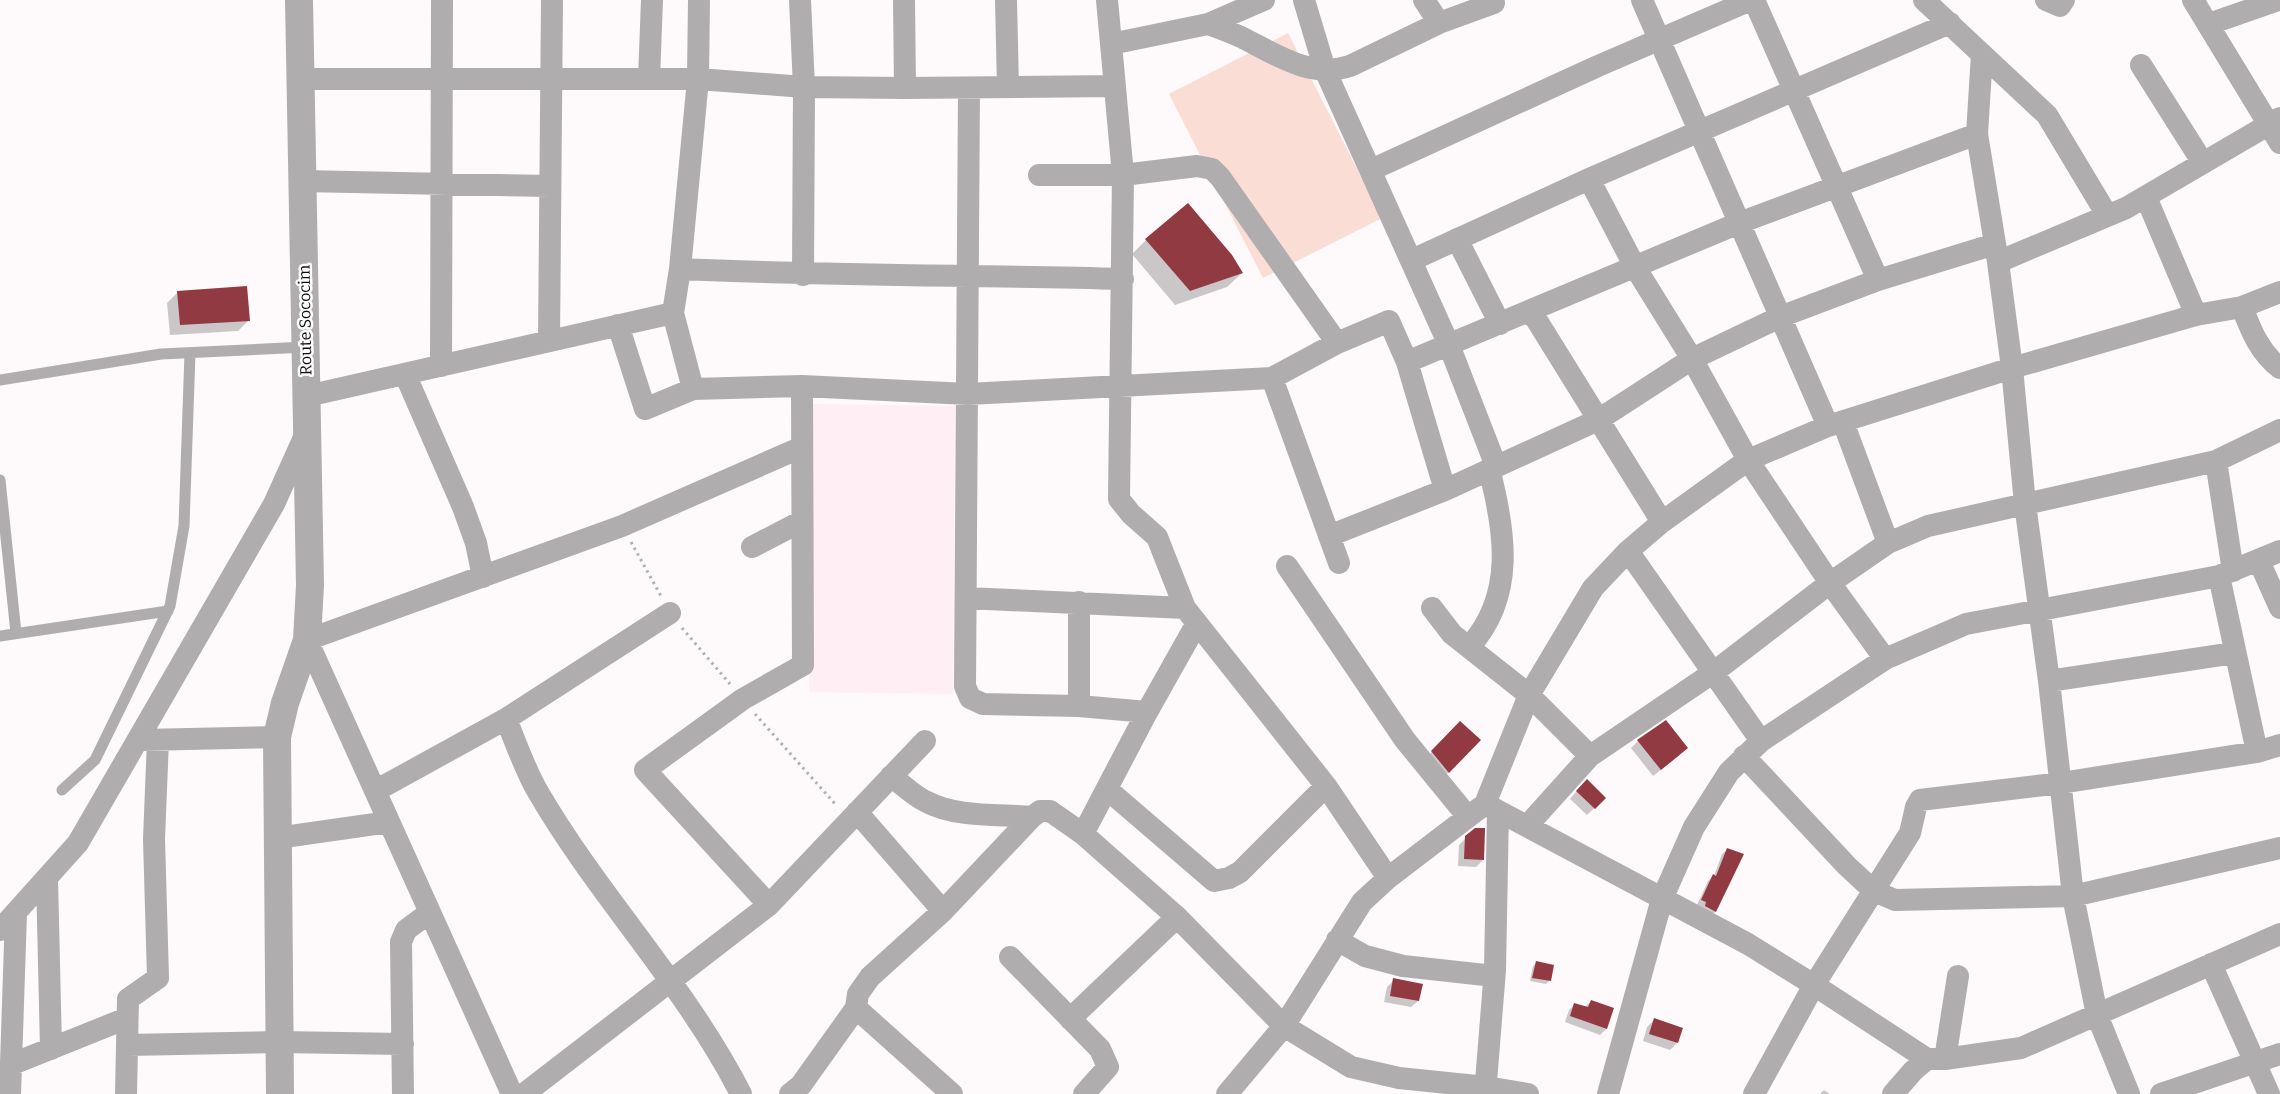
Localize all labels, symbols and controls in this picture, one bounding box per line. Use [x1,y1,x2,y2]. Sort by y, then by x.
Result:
street label: Route Sococim [295,265,315,375]

